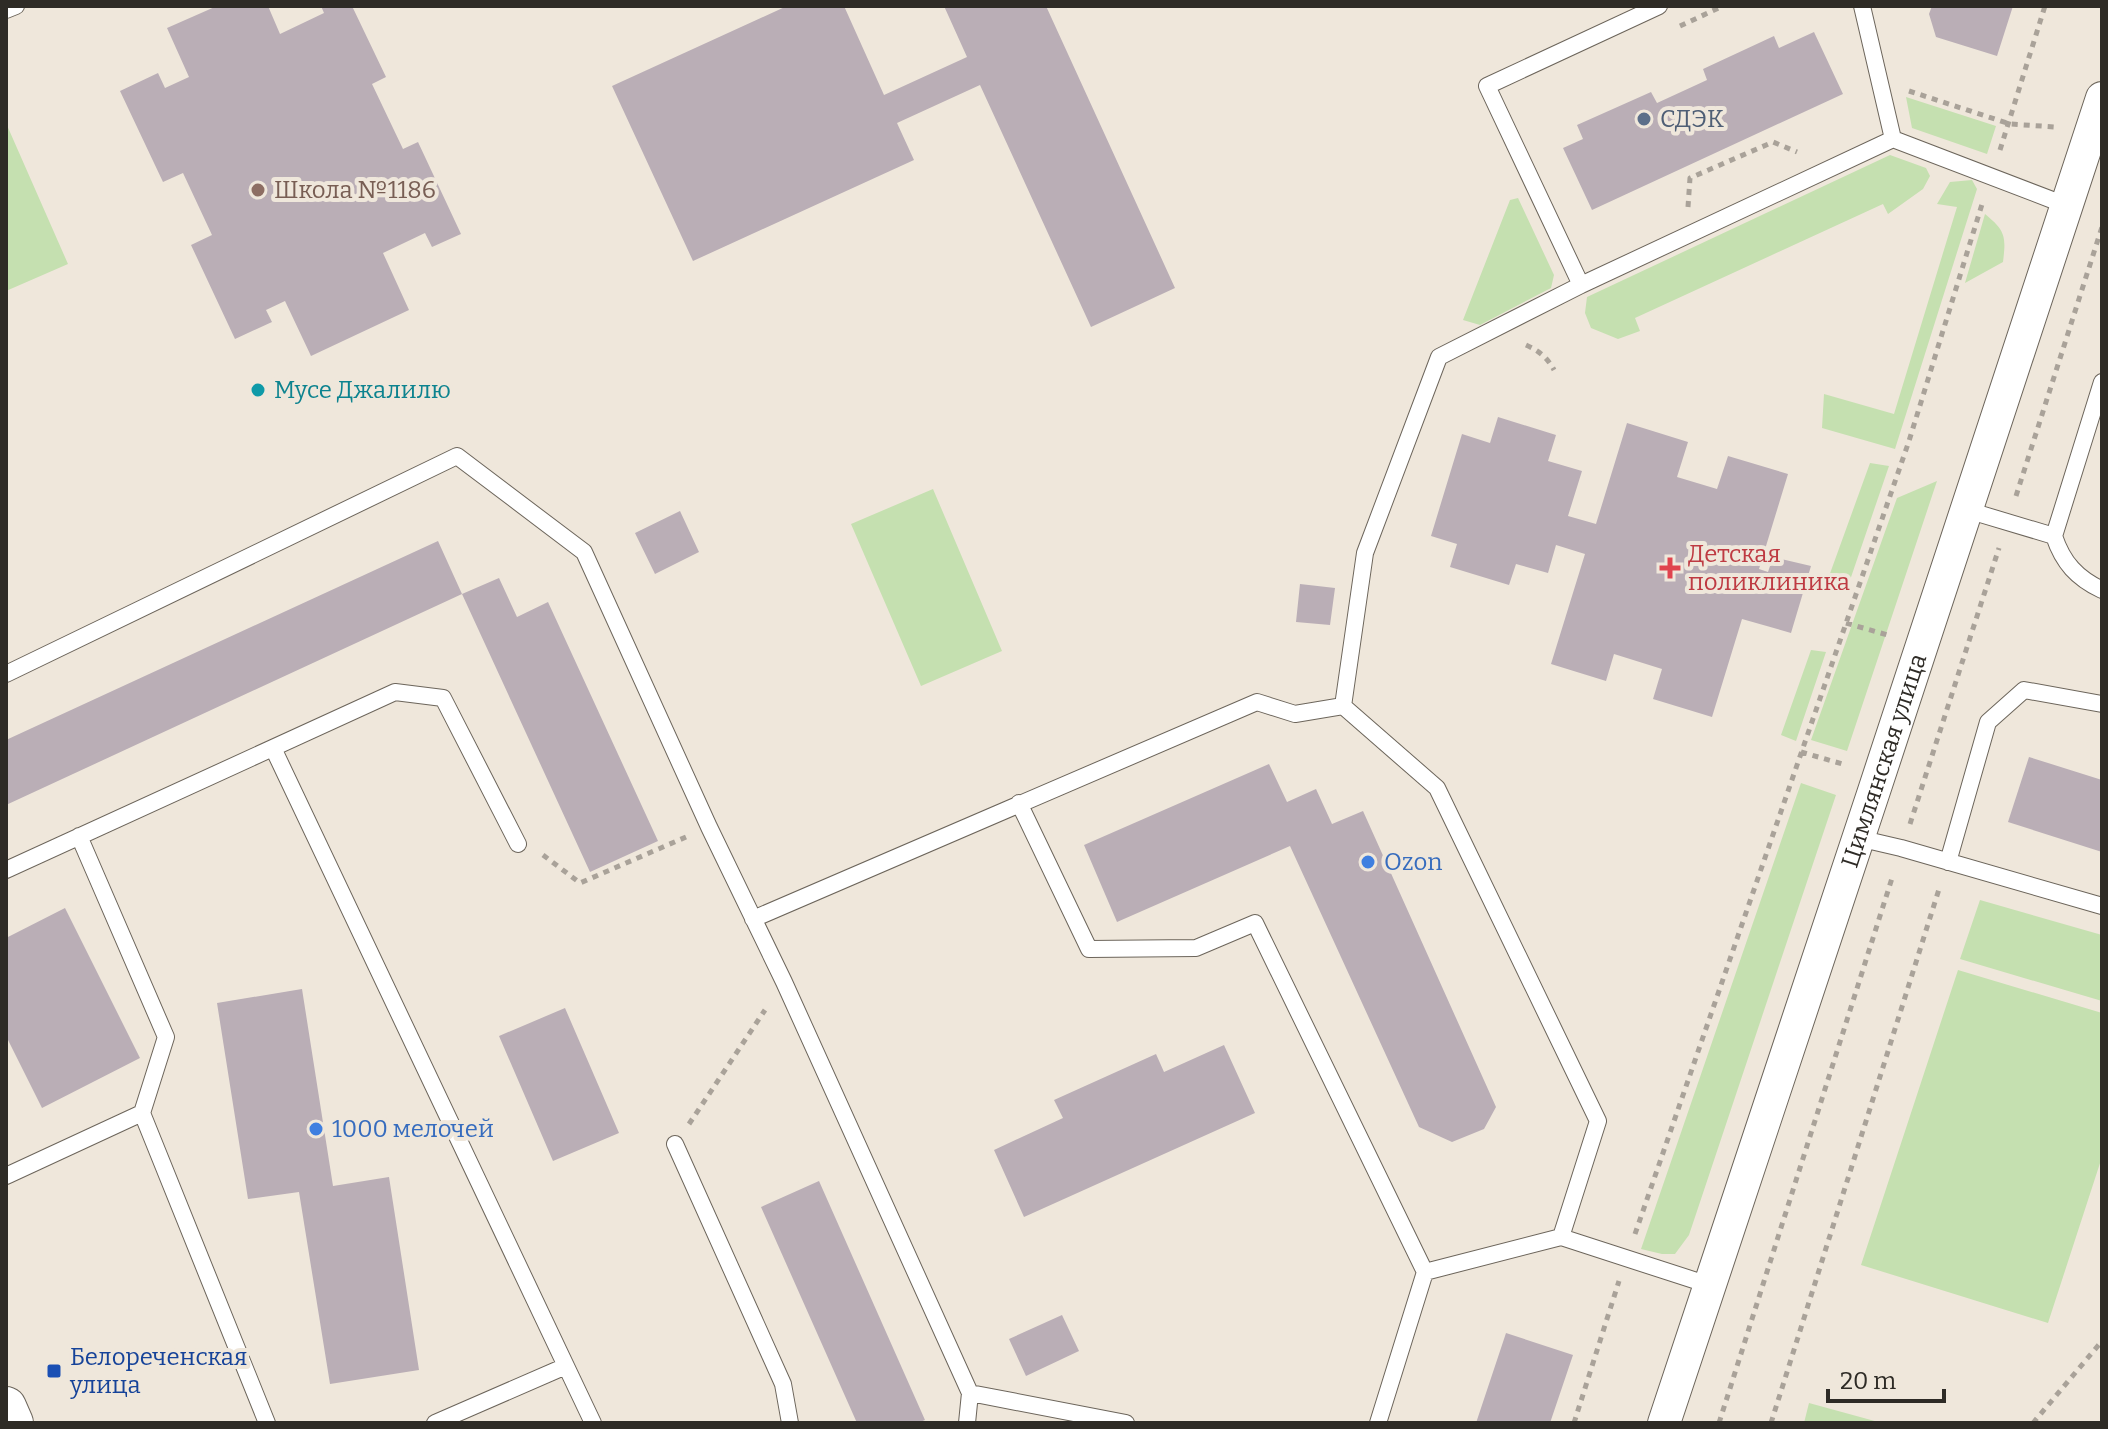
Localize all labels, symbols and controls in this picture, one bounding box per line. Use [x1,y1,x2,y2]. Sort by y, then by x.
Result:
place label: СДЭК [1660,105,1724,133]
marker: СДЭК [1635,110,1653,128]
place label: Школа №1186 [274,176,436,204]
marker: Школа №1186 [249,181,267,199]
place label: Мусе Джалилю [274,376,451,404]
marker: Мусе Джалилю [249,381,267,399]
place label: Детская поликлиника [1688,540,1850,596]
marker: Детская поликлиника [1659,557,1681,579]
street label: Цимлянская улица [1836,650,1932,871]
place label: Ozon [1384,848,1442,876]
marker: Ozon [1359,853,1377,871]
place label: 1000 мелочей [332,1115,494,1143]
marker: 1000 мелочей [307,1120,325,1138]
place label: Белореченская улица [69,1343,247,1399]
scale bar [1828,1353,1944,1403]
marker: Белореченская улица [45,1362,63,1380]
text: 20 m [1840,1367,1896,1395]

